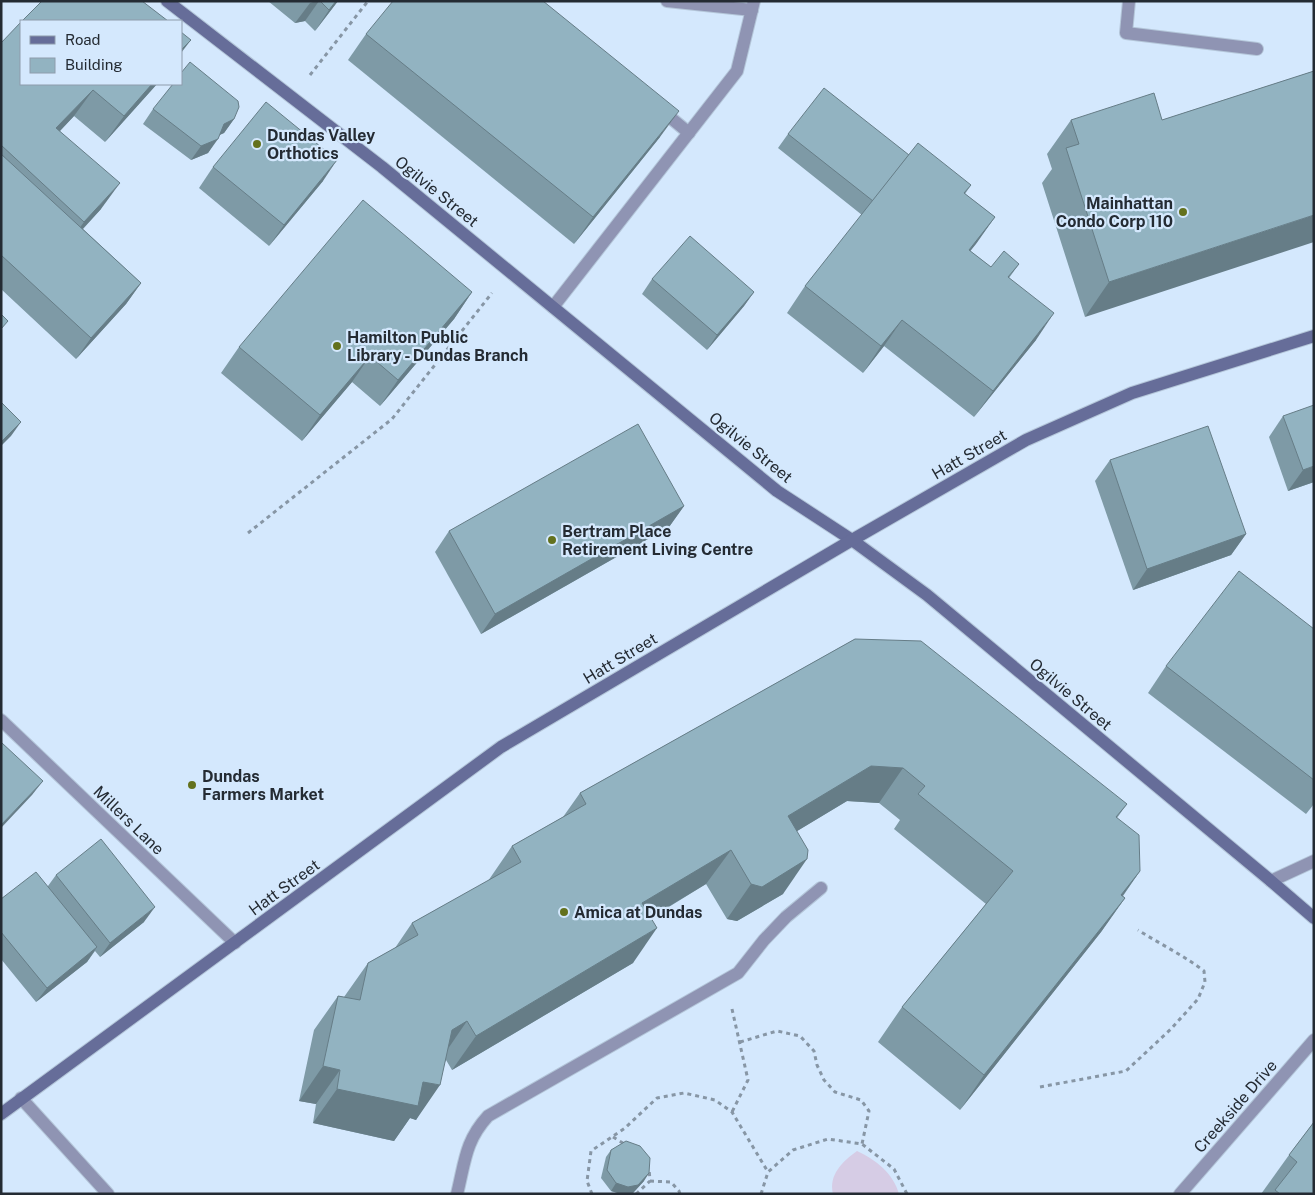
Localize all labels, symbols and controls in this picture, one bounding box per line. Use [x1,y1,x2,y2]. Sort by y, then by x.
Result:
legend [20,20,182,85]
text: Road [65,31,101,48]
text: Building [65,56,123,73]
place label: Dundas Valley Orthotics [267,126,375,163]
marker: Dundas Valley Orthotics [251,138,263,150]
street label: Ogilvie Street [391,152,482,231]
place label: Mainhattan Condo Corp 110 [1056,194,1173,231]
marker: Mainhattan Condo Corp 110 [1177,206,1189,218]
place label: Hamilton Public Library - Dundas Branch [347,328,528,365]
marker: Hamilton Public Library - Dundas Branch [331,340,343,352]
street label: Ogilvie Street [705,408,796,487]
street label: Hatt Street [929,425,1010,483]
place label: Bertram Place Retirement Living Centre [562,522,753,559]
marker: Bertram Place Retirement Living Centre [546,534,558,546]
street label: Hatt Street [580,629,661,688]
street label: Ogilvie Street [1026,654,1116,734]
place label: Dundas Farmers Market [202,767,324,804]
marker: Dundas Farmers Market [186,779,198,791]
street label: Millers Lane [89,782,168,859]
street label: Hatt Street [245,855,323,919]
place label: Amica at Dundas [574,903,702,922]
marker: Amica at Dundas [558,906,570,918]
street label: Creekside Drive [1190,1056,1281,1157]

